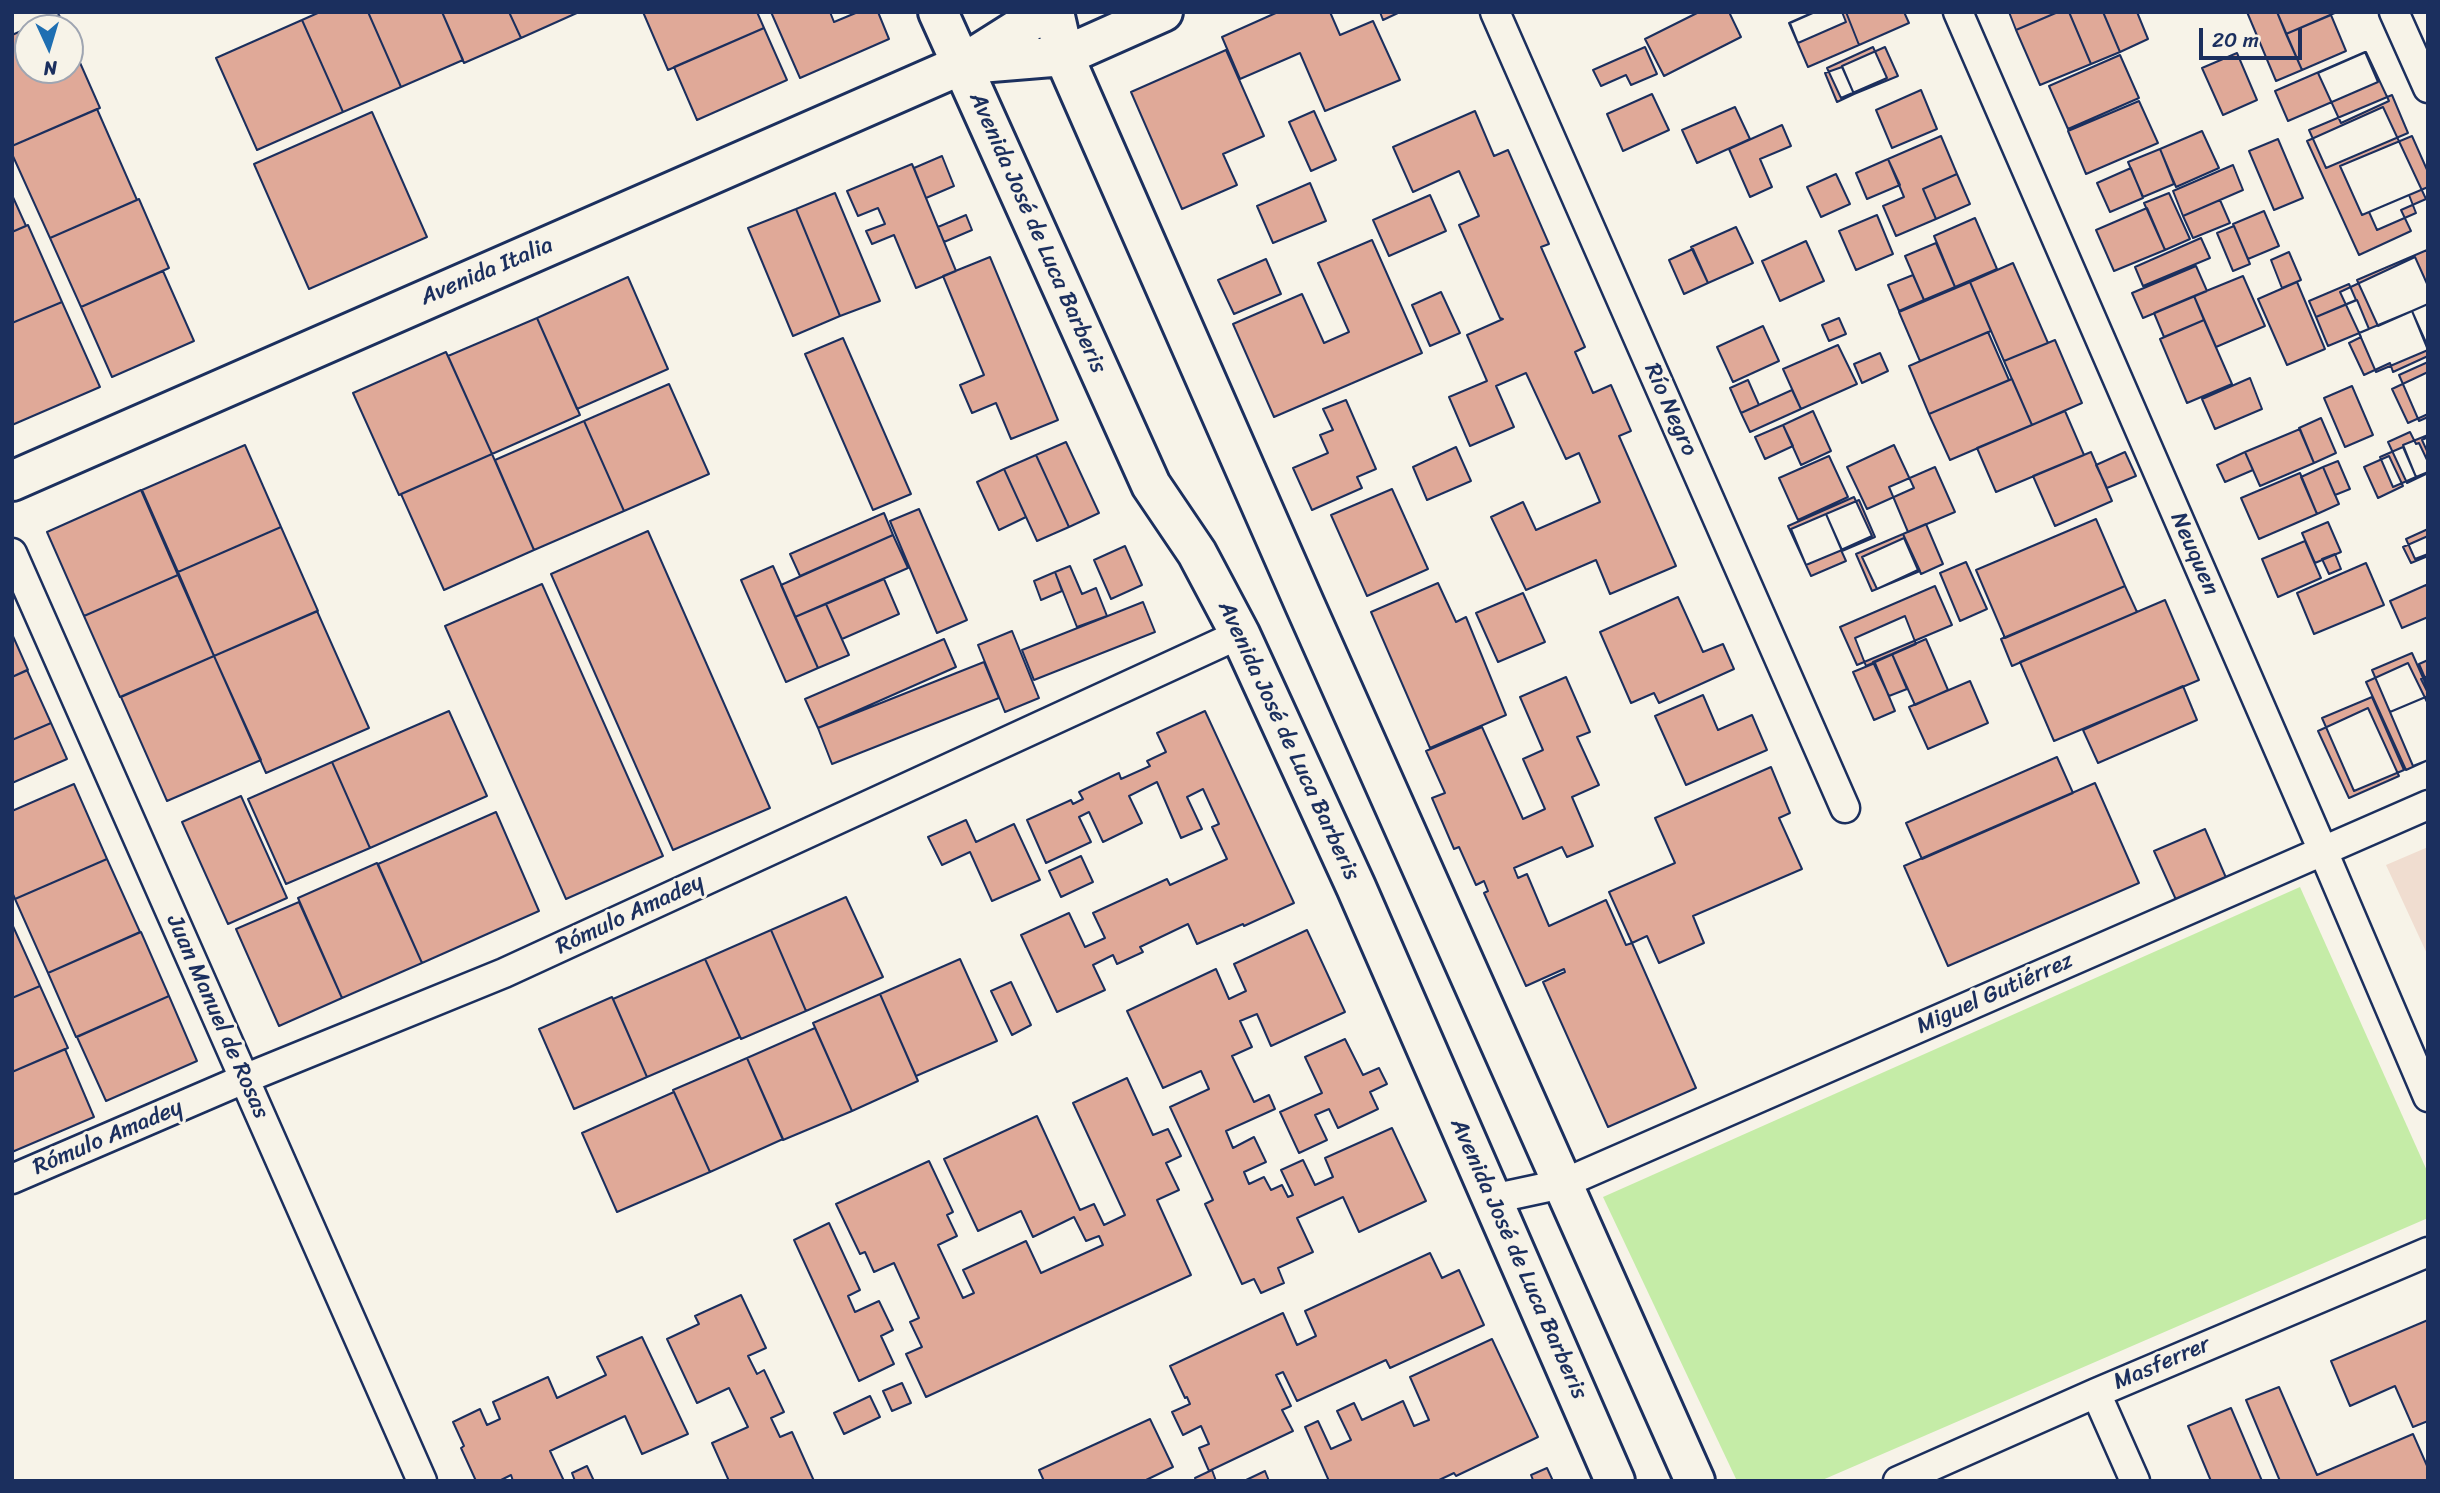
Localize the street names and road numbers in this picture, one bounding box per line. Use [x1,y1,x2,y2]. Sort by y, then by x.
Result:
street label: Avenida José de Luca Barberis [962,88,1112,378]
street label: Avenida Italia [417,232,557,312]
street label: Río Negro [1637,359,1703,461]
street label: Neuquen [2164,508,2224,600]
street label: Avenida José de Luca Barberis [1211,597,1365,885]
street label: Rómulo Amadey [552,869,708,961]
street label: Juan Manuel de Rosas [160,911,274,1123]
street label: Miguel Gutiérrez [1912,947,2078,1041]
street label: Rómulo Amadey [29,1094,187,1182]
street label: Avenida José de Luca Barberis [1443,1114,1593,1404]
street label: Masferrer [2110,1331,2214,1397]

